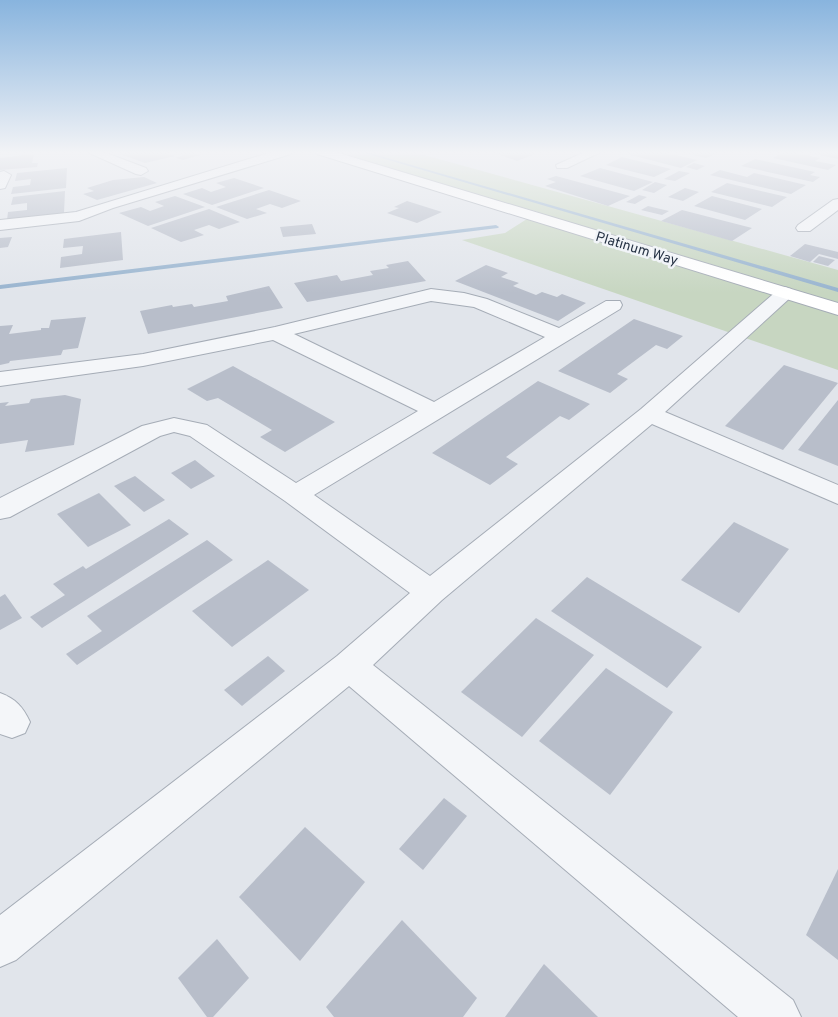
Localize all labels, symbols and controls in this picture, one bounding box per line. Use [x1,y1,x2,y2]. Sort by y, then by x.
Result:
street label: Platinum Way [593,229,680,270]

